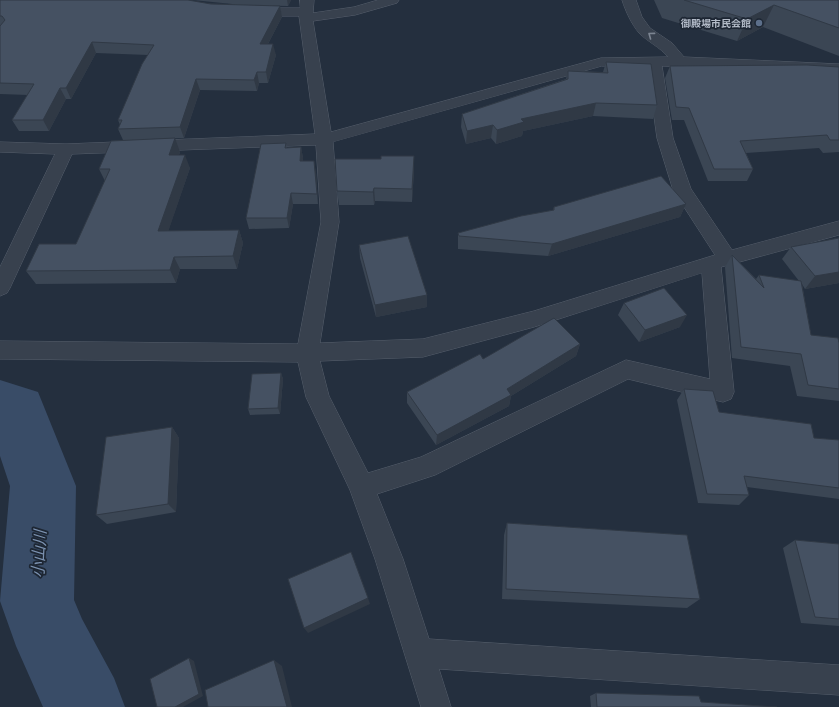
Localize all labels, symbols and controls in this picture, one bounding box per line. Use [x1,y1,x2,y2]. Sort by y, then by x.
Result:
place label: 御殿場市民会館 [680,18,751,29]
marker: 御殿場市民会館 [754,18,764,28]
one-way arrow [649,33,656,40]
water label: 小山川 [29,528,49,578]

